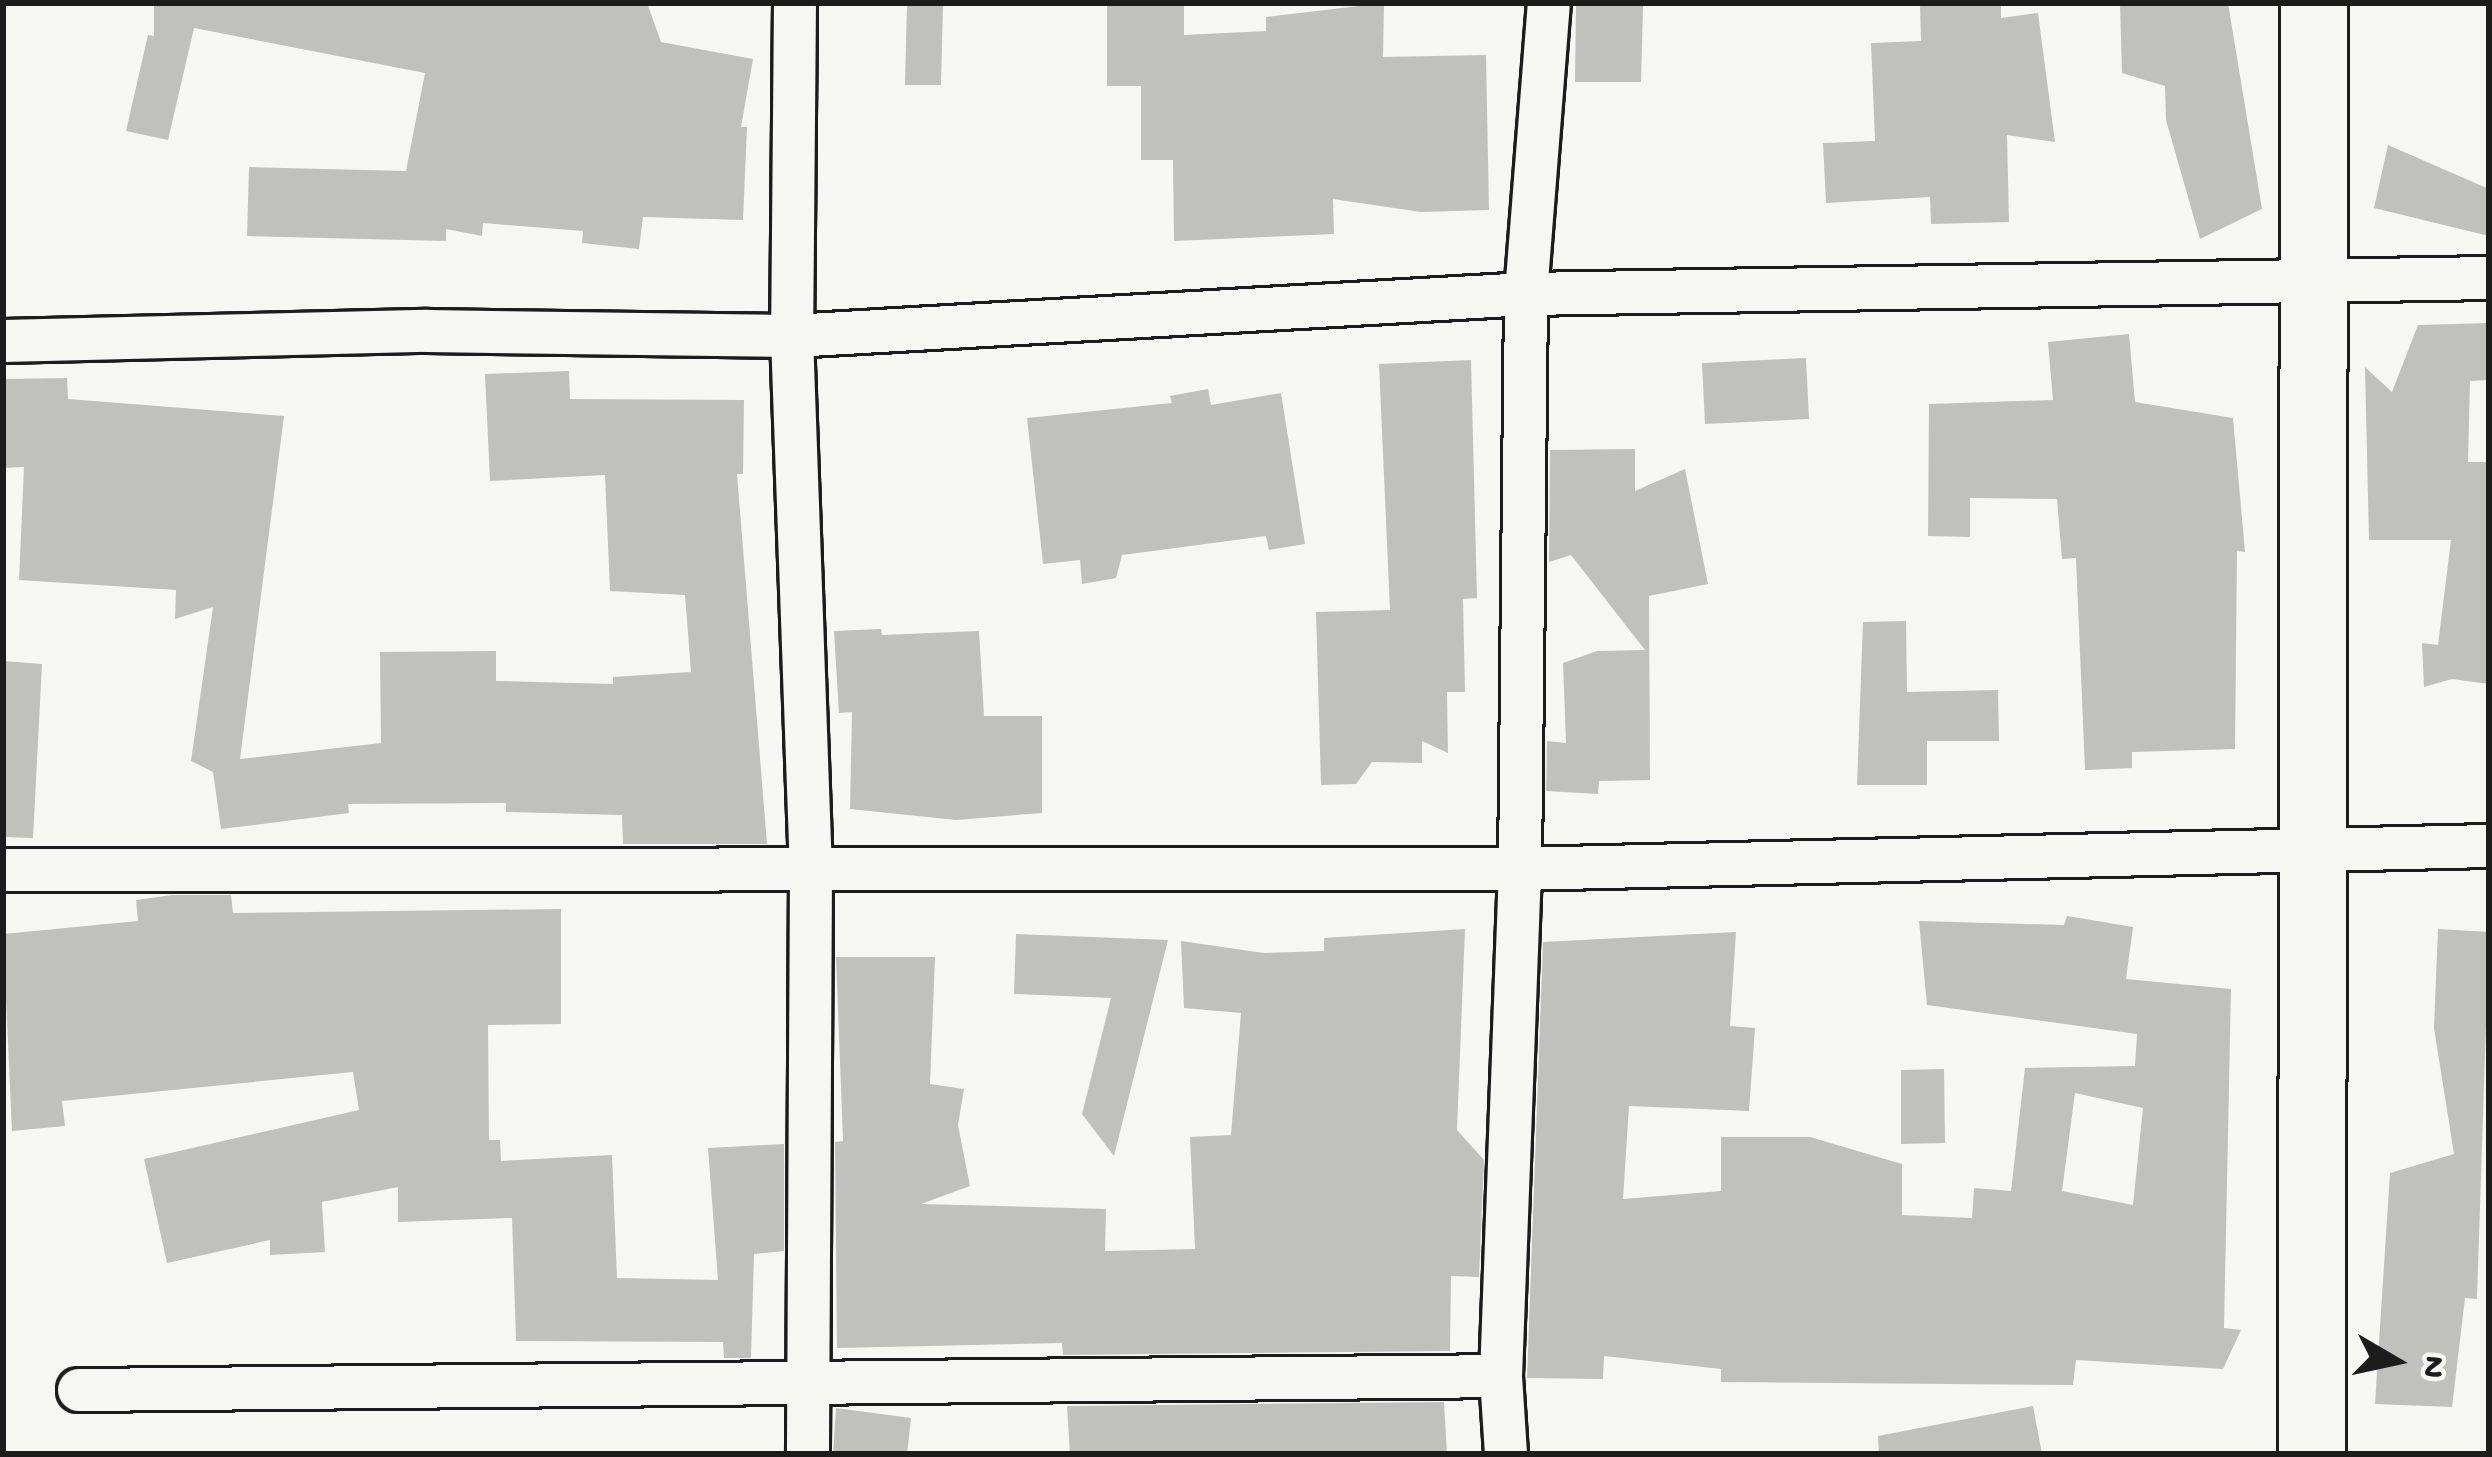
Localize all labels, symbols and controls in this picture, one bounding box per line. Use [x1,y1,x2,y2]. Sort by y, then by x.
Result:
north arrow [2336,1301,2456,1421]
text: N [2411,1353,2452,1380]

